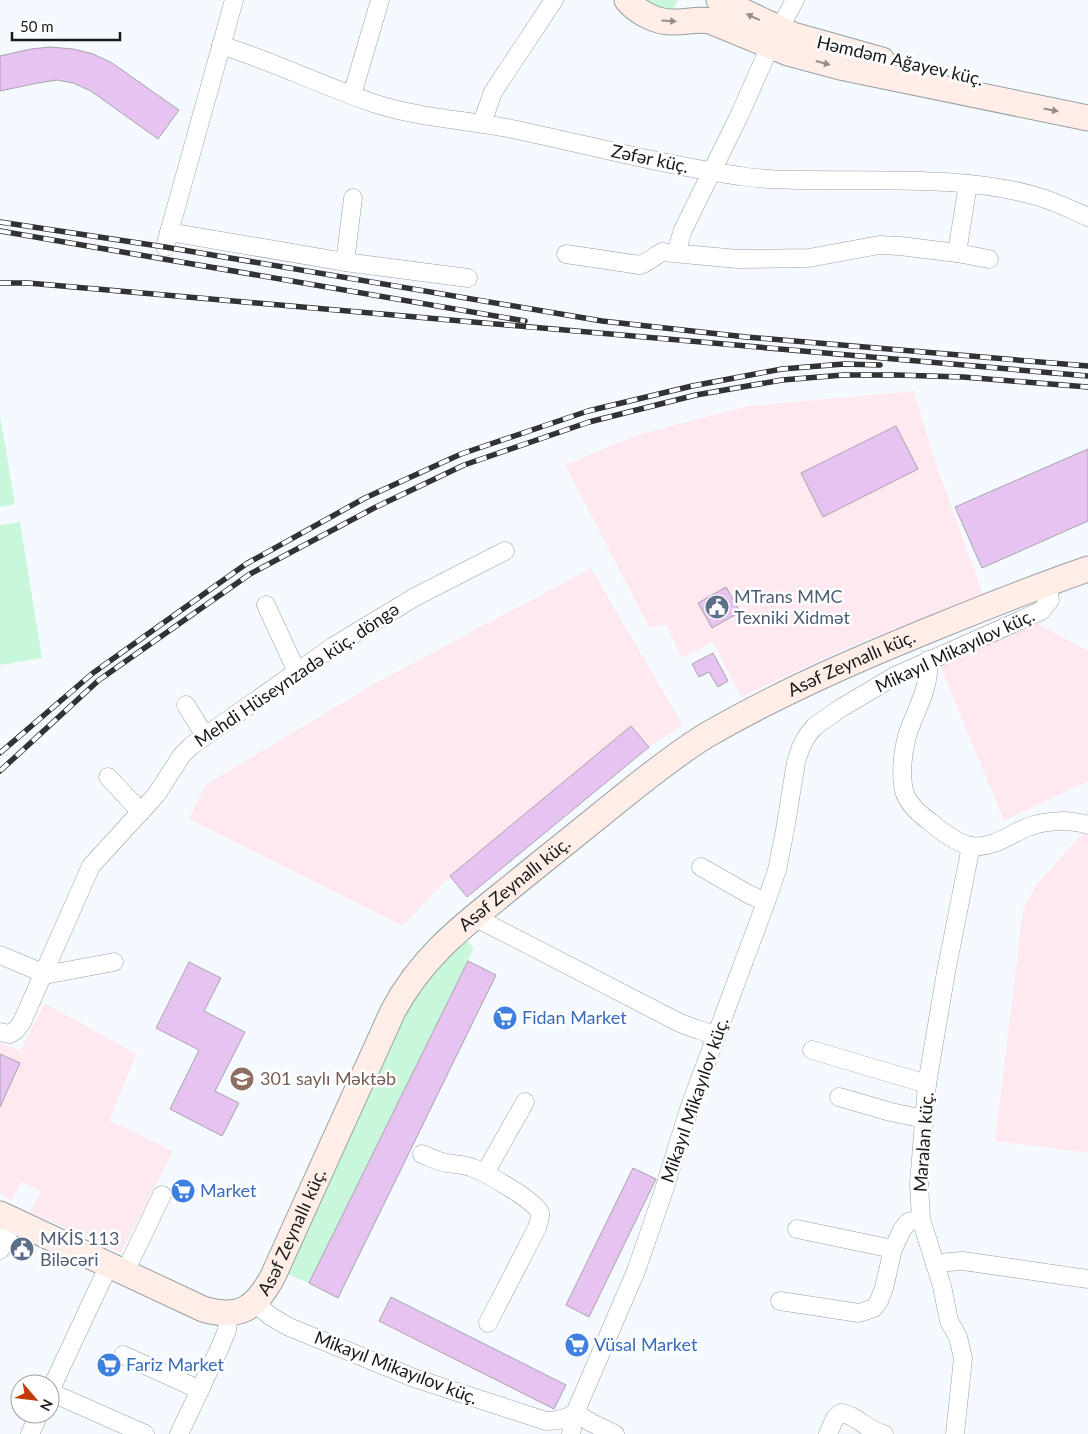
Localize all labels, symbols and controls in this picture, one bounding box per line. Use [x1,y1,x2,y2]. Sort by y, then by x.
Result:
scale bar [12,10,120,42]
one-way arrow [746,13,760,21]
text: 50 m [20,17,54,35]
one-way arrow [661,17,677,25]
street label: Həmdəm Ağayev küç. [815,30,986,90]
one-way arrow [816,59,831,67]
one-way arrow [1043,107,1059,115]
street label: Zəfər küç. [610,139,691,177]
place label: MTrans MMC Texniki Xidmət [734,585,850,628]
public building icon: MTrans MMC Texniki Xidmət [704,594,730,620]
street label: Mehdi Hüseynzadə küç. döngə [190,597,403,751]
street label: Mikayıl Mikayılov küç. [871,603,1038,697]
street label: Asəf Zeynallı küç. [784,625,918,701]
street label: Asəf Zeynallı küç. [454,832,574,935]
supermarket icon: Fidan Market [492,1005,518,1031]
place label: Fidan Market [522,1006,627,1028]
street label: Mikayıl Mikayılov küç. [655,1014,733,1185]
school or university icon: 301 saylı Məktəb [229,1066,255,1092]
place label: 301 saylı Məktəb [260,1067,396,1089]
street label: Maralan küç. [909,1091,937,1193]
street label: Asəf Zeynallı küç. [252,1165,330,1299]
supermarket icon: Market [170,1178,196,1204]
place label: Market [200,1179,257,1201]
place label: MKİS 113 Biləcəri [40,1227,119,1270]
public building icon: MKİS 113 Biləcəri [9,1236,35,1262]
street label: Mikayıl Mikayılov küç. [312,1326,481,1408]
supermarket icon: Vüsal Market [564,1332,590,1358]
place label: Vüsal Market [594,1333,698,1355]
supermarket icon: Fariz Market [96,1352,122,1378]
place label: Fariz Market [126,1353,224,1375]
north arrow [10,1374,60,1424]
text: N [37,1397,57,1414]

